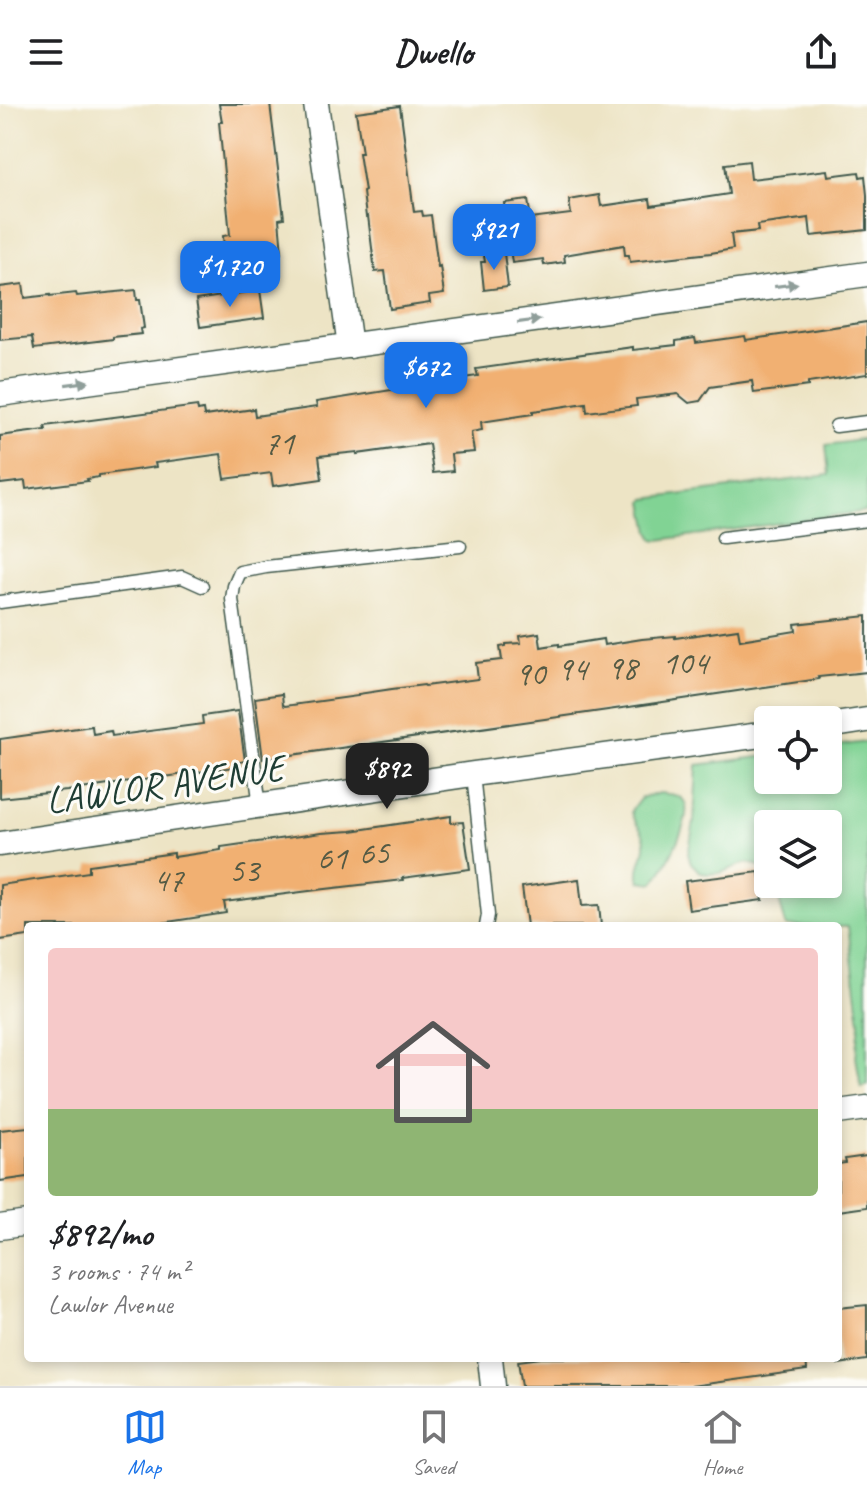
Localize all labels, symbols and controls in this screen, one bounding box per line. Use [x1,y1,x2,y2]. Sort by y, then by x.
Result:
text: Dwello [394,29,473,75]
icon: menu [24,30,68,74]
icon: share [799,30,843,74]
pin: $921 [447,204,541,272]
text: $921 [471,213,517,246]
pin: $1,720 [165,241,295,309]
text: $1,720 [198,250,262,283]
one-way arrow [774,278,799,291]
one-way arrow [517,314,542,327]
pin: $672 [379,342,473,410]
text: $672 [402,351,450,384]
one-way arrow [65,376,90,389]
house number: 71 [264,421,296,464]
house number: 104 [662,641,712,684]
house number: 98 [607,646,641,689]
house number: 94 [557,647,591,690]
house number: 90 [515,652,548,695]
map controls [754,706,842,898]
button: locate [754,706,842,794]
street label: LAWLOR AVENUE [43,743,292,824]
pin: $892 [340,743,434,811]
text: $892 [364,752,410,785]
button: layers [754,810,842,898]
house number: 65 [359,831,391,874]
house number: 61 [317,836,349,879]
house number: 53 [229,849,262,892]
house number: 47 [153,858,185,901]
icon: home [361,1000,505,1144]
text: $892/mo [48,1212,152,1255]
text: 3 rooms · 74 m² [48,1255,189,1288]
text: Lawlor Avenue [48,1288,173,1321]
tab: Map [123,1405,167,1481]
tab: Saved [412,1405,456,1481]
tab: Home [701,1405,745,1481]

